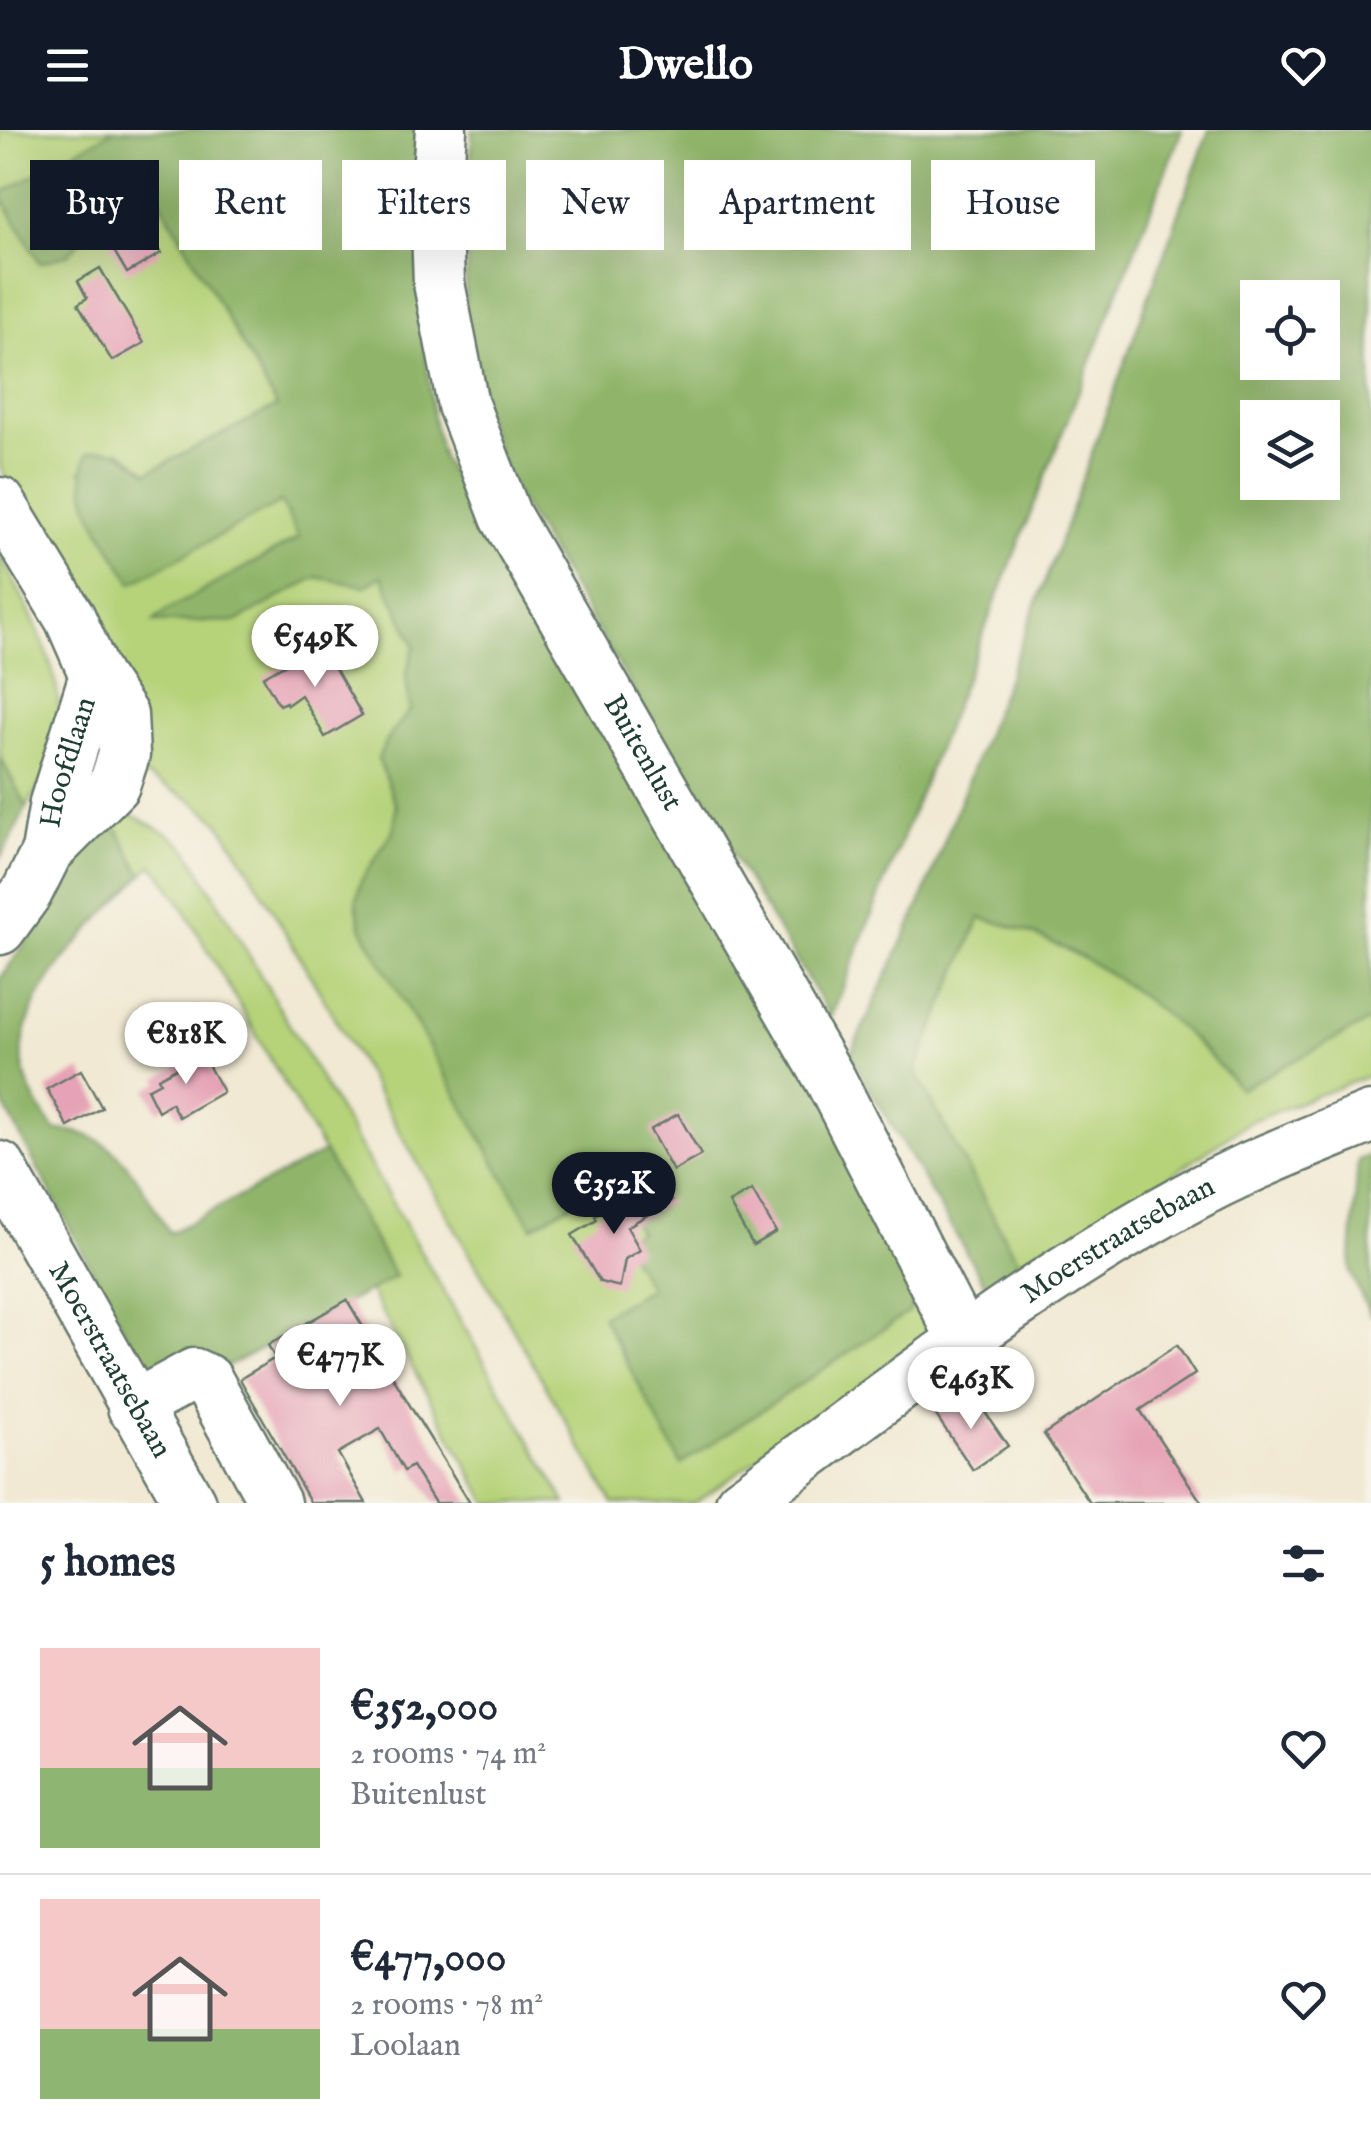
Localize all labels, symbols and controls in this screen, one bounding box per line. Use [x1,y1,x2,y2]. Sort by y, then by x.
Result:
text: Dwello [618,37,753,94]
icon: menu [40,38,95,93]
icon: heart [1276,38,1331,93]
chip: Buy [30,160,159,250]
chip: Rent [179,160,322,250]
chip: Filters [342,160,506,250]
chip: New [526,160,664,250]
chip: Apartment [684,160,911,250]
chip: House [931,160,1095,250]
map controls [1240,280,1340,500]
button: locate [1240,280,1340,380]
button: layers [1240,400,1340,500]
pin: €549K [245,605,385,690]
text: €549K [274,617,357,658]
street label: Buitenlust [594,688,690,818]
street label: Hoofdlaan [32,693,106,831]
pin: €818K [116,1002,256,1087]
text: €818K [147,1014,225,1055]
pin: €352K [544,1152,684,1237]
text: €352K [574,1164,654,1205]
street label: Moerstraatsebaan [1014,1168,1221,1313]
street label: Moerstraatsebaan [39,1255,180,1465]
pin: €477K [270,1324,410,1409]
text: €477K [297,1336,383,1377]
pin: €463K [901,1347,1041,1432]
text: €463K [929,1359,1013,1400]
icon: filters [1276,1536,1331,1591]
text: 5 homes [40,1537,176,1590]
text: €352,000 [350,1681,498,1734]
icon: home [120,1688,240,1808]
icon: heart [1276,1721,1331,1776]
text: 2 rooms · 74 m² [350,1734,546,1775]
text: Buitenlust [350,1775,486,1816]
text: €477,000 [350,1932,506,1985]
icon: home [120,1939,240,2059]
icon: heart [1276,1972,1331,2027]
text: 2 rooms · 78 m² [350,1985,543,2026]
text: Loolaan [350,2026,461,2067]

